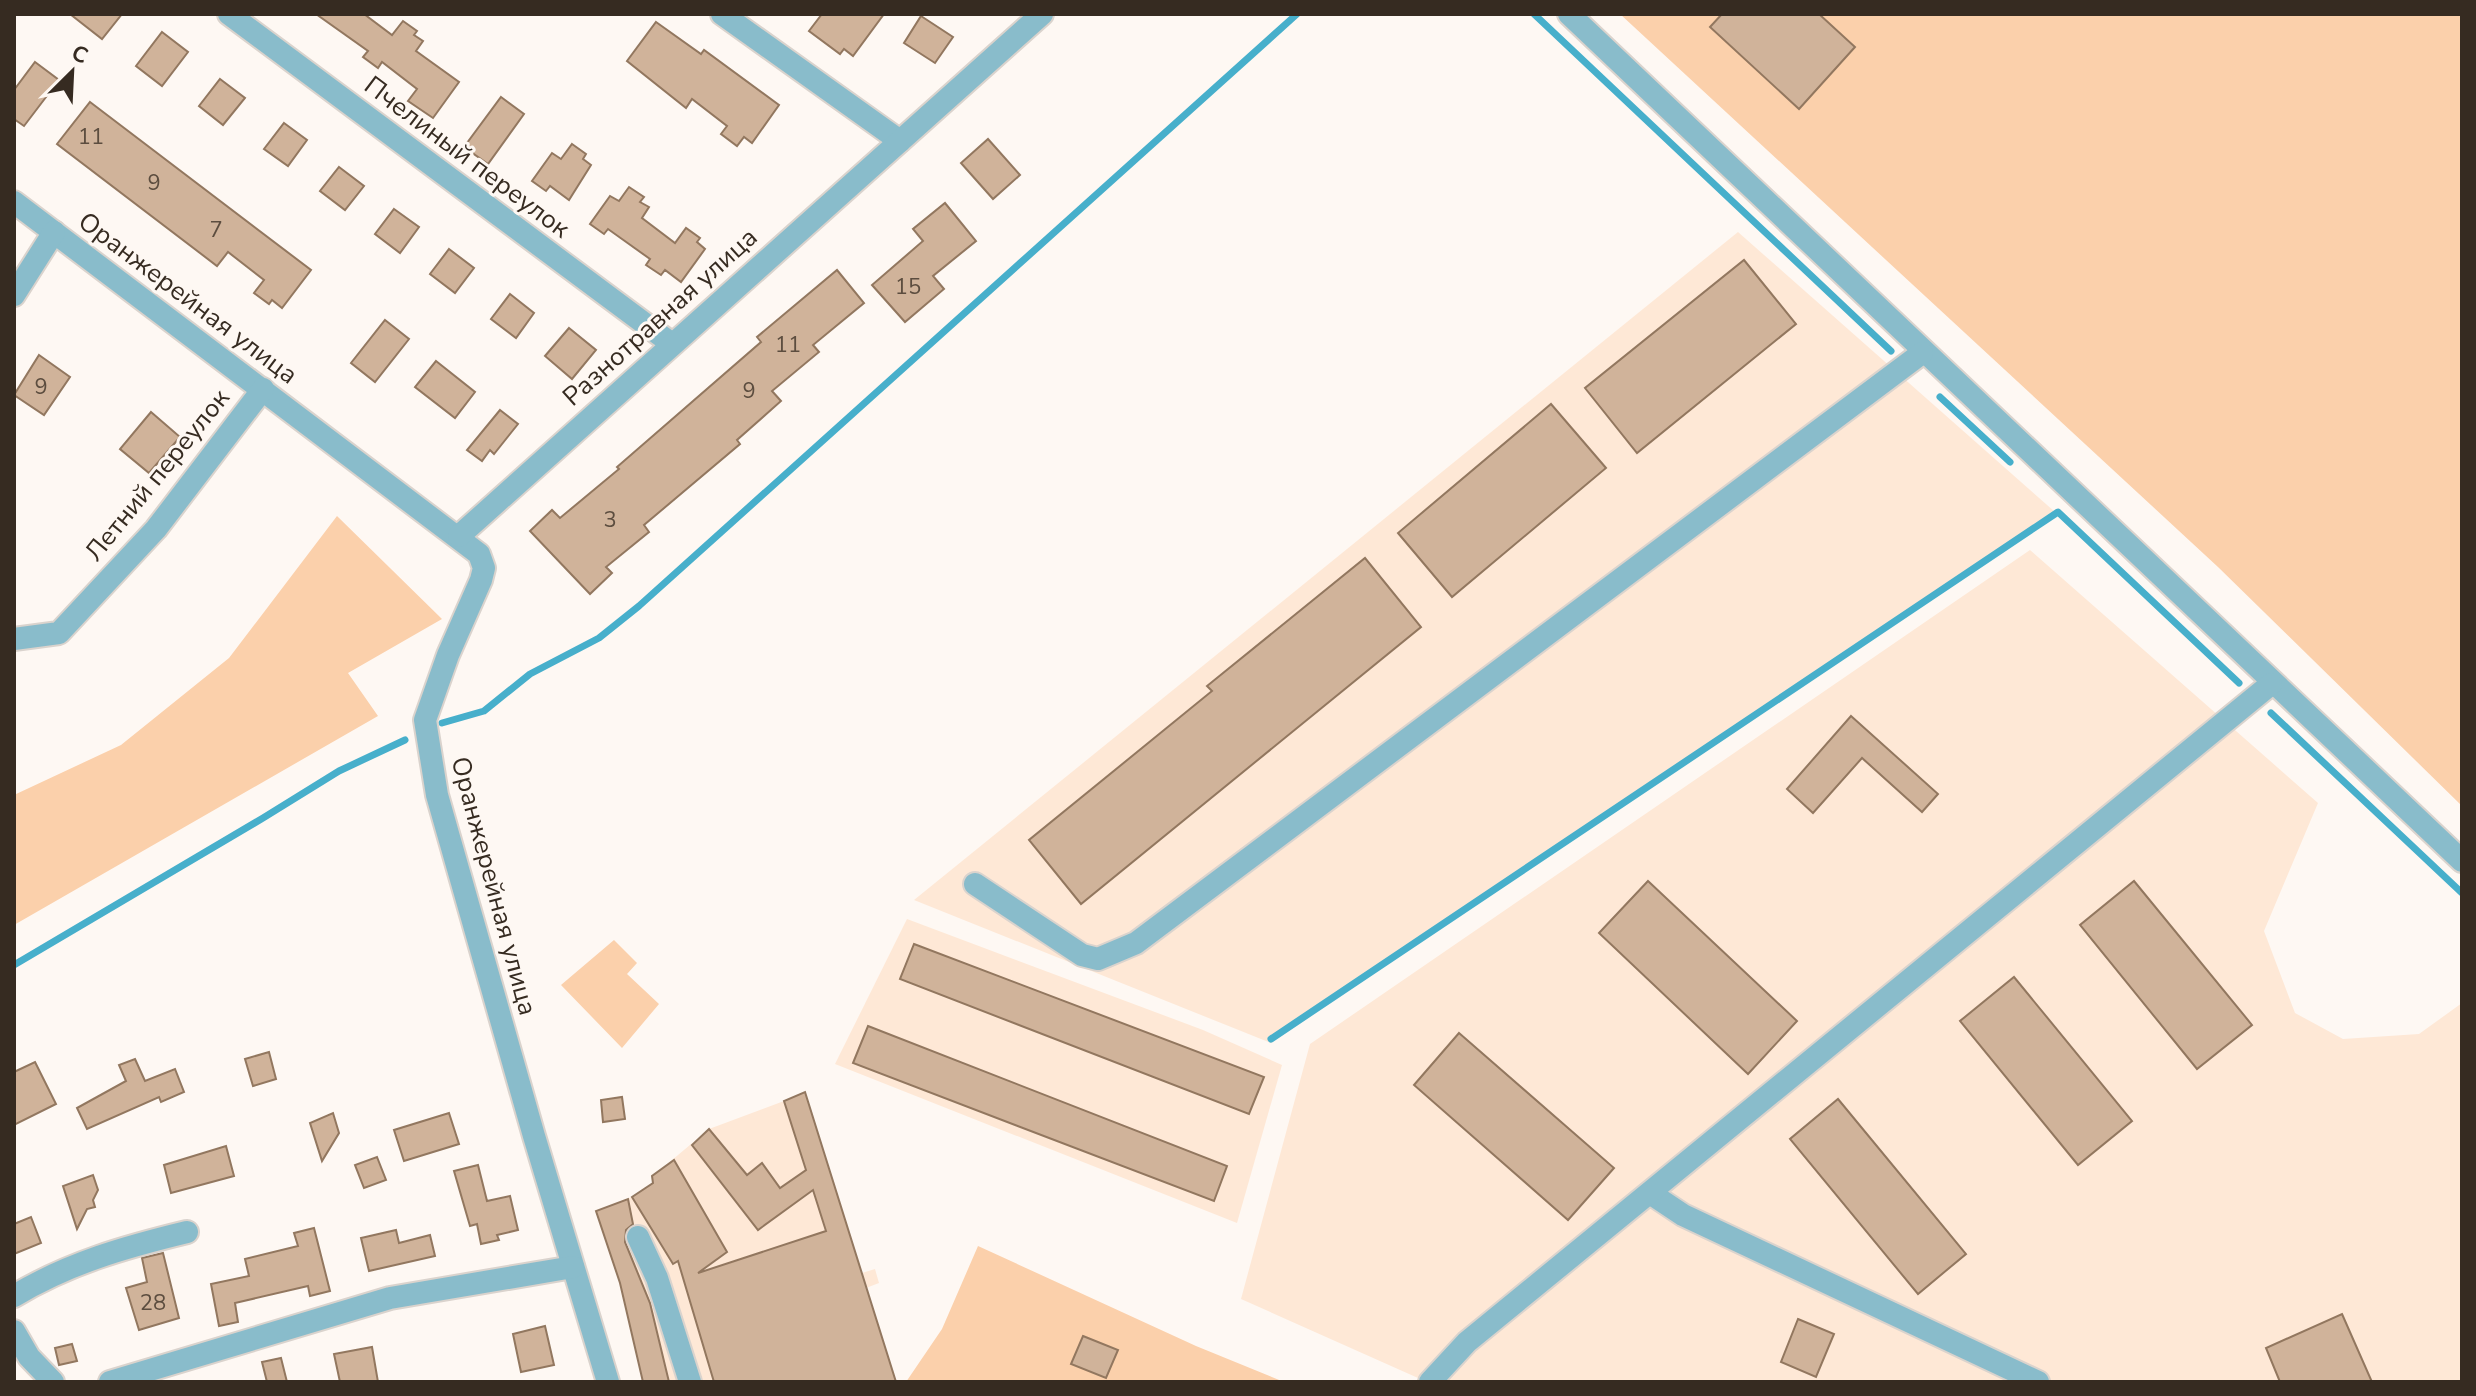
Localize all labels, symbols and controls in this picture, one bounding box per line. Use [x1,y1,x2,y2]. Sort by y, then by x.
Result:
north arrow [32,32,112,112]
text: С [67,38,93,71]
street label: Пчелиный переулок [357,68,577,246]
house number: 11 [78,122,104,152]
house number: 9 [147,168,161,198]
street label: Оранжерейная улица [71,204,305,392]
house number: 7 [209,215,223,245]
street label: Разнотравная улица [555,220,765,414]
house number: 15 [895,272,921,302]
house number: 11 [775,330,801,360]
house number: 9 [34,372,48,402]
house number: 9 [742,376,756,406]
street label: Летний переулок [77,381,238,568]
house number: 3 [603,505,617,535]
street label: Оранжерейная улица [443,753,545,1019]
house number: 28 [140,1288,166,1318]

